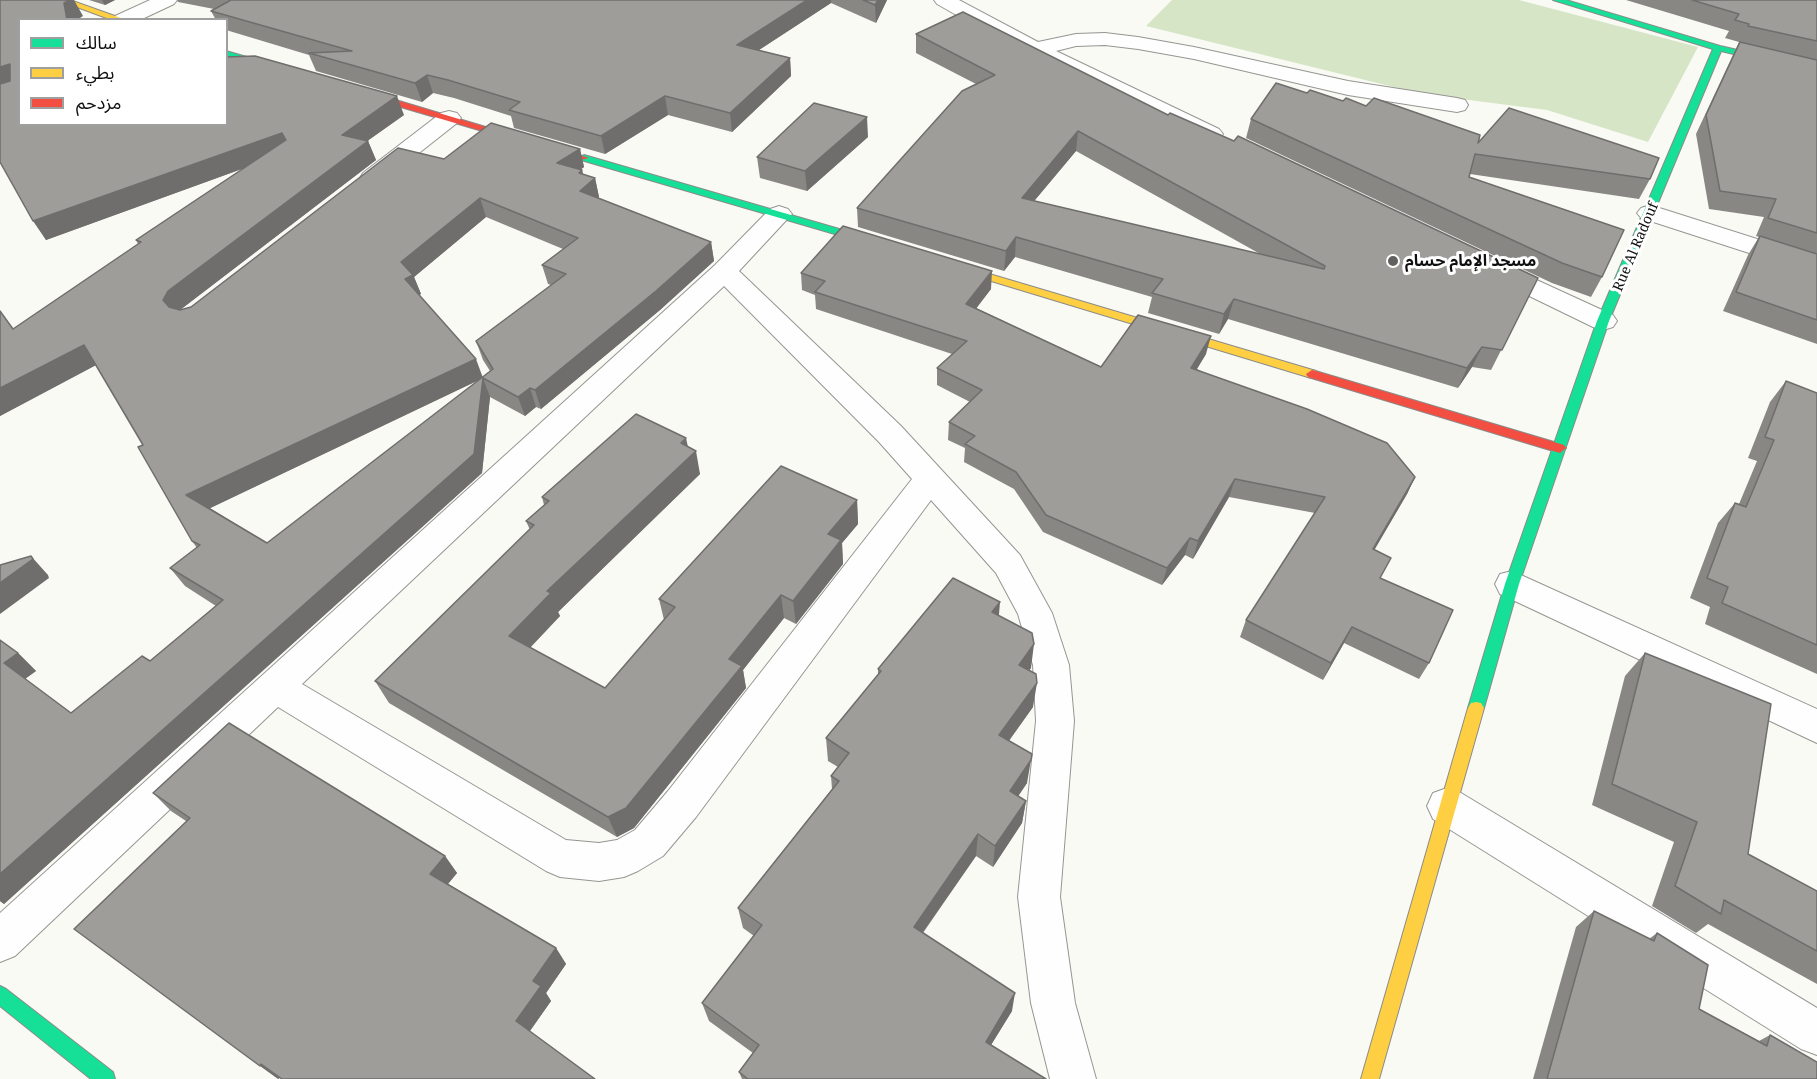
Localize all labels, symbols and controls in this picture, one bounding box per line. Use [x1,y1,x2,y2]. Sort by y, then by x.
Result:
legend [18,18,228,126]
text: سالك [76,30,117,54]
text: بطيء [76,60,114,84]
text: مزدحم [76,90,121,114]
street label: Rue Al Radouf [1610,200,1662,294]
place label: مسجد الإمام حسام [1405,251,1536,271]
marker: مسجد الإمام حسام [1386,254,1400,268]

